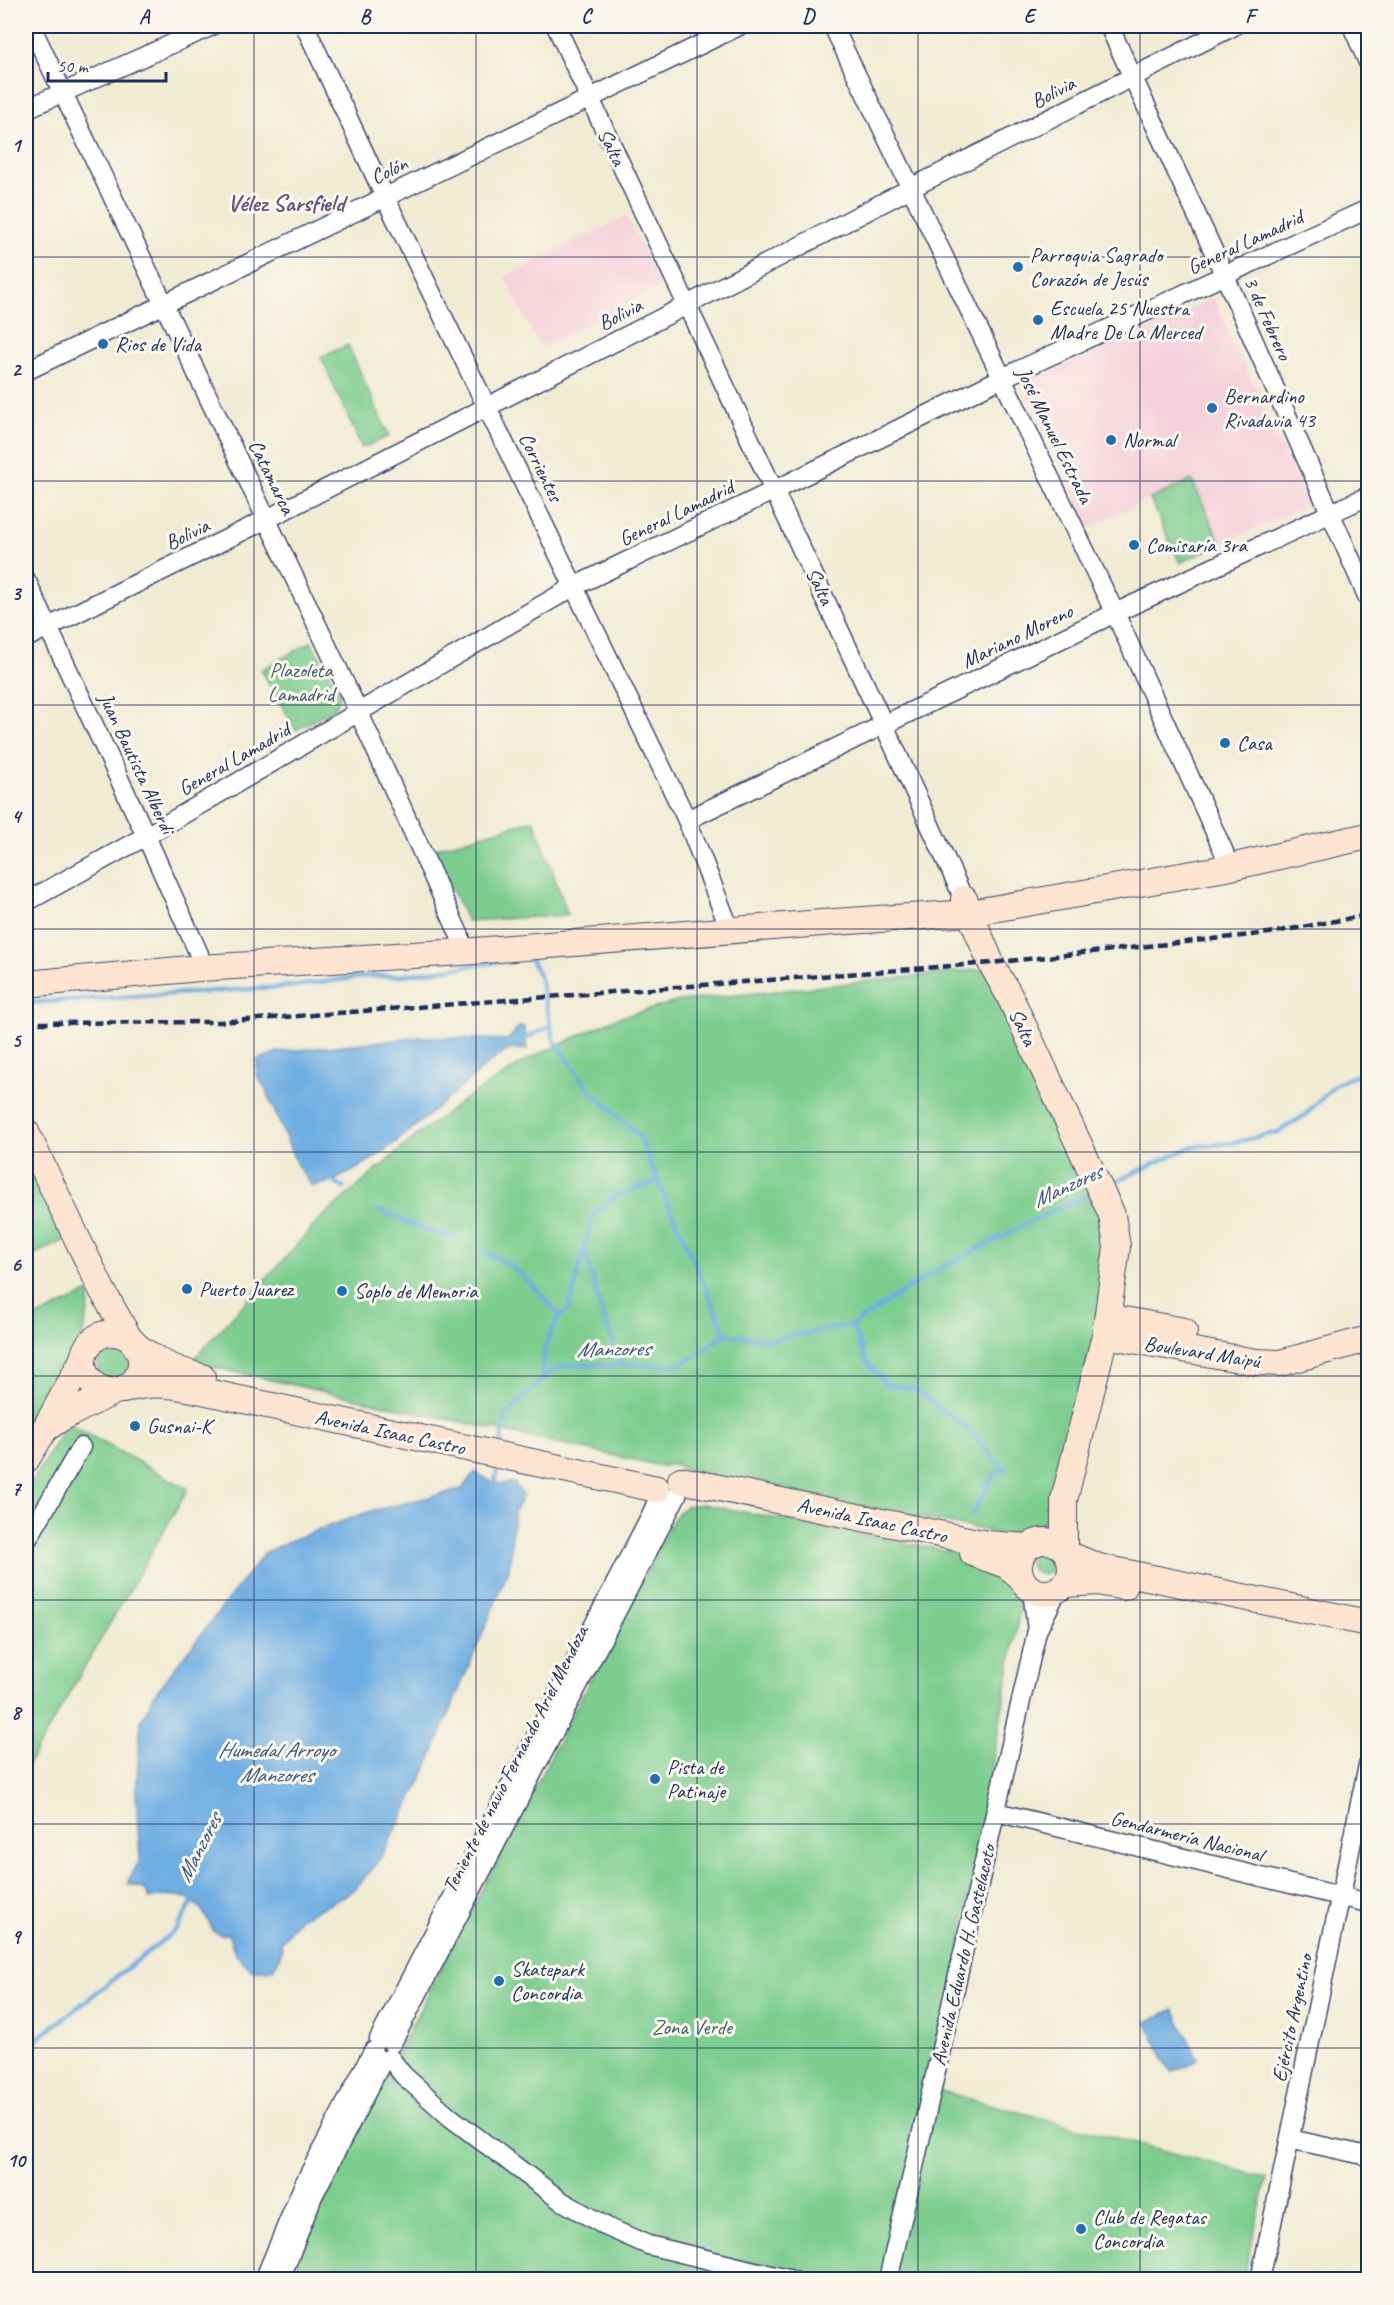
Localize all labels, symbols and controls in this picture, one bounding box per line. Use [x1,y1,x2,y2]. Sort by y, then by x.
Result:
text: A [139,4,151,29]
text: B [360,4,372,29]
text: C [581,4,593,29]
text: D [802,4,816,29]
text: E [1024,4,1038,29]
text: F [1245,4,1259,29]
scale bar [48,45,166,83]
text: 50 m [57,55,90,77]
street label: Bolivia [1027,69,1081,114]
street label: Salta [592,124,633,171]
text: 1 [12,133,23,158]
street label: Colón [366,150,412,190]
district label: Vélez Sarsfield [228,188,349,218]
street label: General Lamadrid [1183,202,1310,280]
place label: Parroquia Sagrado Corazón de Jesús [1030,242,1165,292]
marker: Parroquia Sagrado Corazón de Jesús [1011,260,1025,274]
street label: 3 de Febrero [1238,272,1299,365]
street label: Bolivia [594,291,648,336]
place label: Escuela 25 Nuestra Madre De La Merced [1050,295,1204,345]
marker: Escuela 25 Nuestra Madre De La Merced [1031,313,1045,327]
place label: Rios de Vida [115,331,202,357]
marker: Rios de Vida [96,337,110,351]
text: 2 [12,357,23,382]
street label: José Manuel Estrada [1010,362,1100,509]
place label: Bernardino Rivadavia 43 [1224,383,1316,433]
marker: Bernardino Rivadavia 43 [1205,401,1219,415]
place label: Normal [1123,427,1179,453]
street label: Corrientes [513,428,570,507]
marker: Normal [1104,433,1118,447]
street label: Catamarca [243,435,302,520]
street label: General Lamadrid [614,472,741,552]
street label: Bolivia [161,511,215,556]
place label: Comisaría 3ra [1146,532,1248,558]
marker: Comisaría 3ra [1127,538,1141,552]
street label: Salta [800,563,840,610]
text: 3 [12,581,23,606]
street label: Mariano Moreno [957,597,1078,674]
park label: Plazoleta Lamadrid [268,657,338,707]
street label: Juan Bautista Alberdi [93,688,182,840]
street label: General Lamadrid [174,715,298,801]
place label: Casa [1237,730,1273,756]
marker: Casa [1218,736,1232,750]
text: 4 [12,804,24,829]
street label: Salta [1003,1004,1043,1051]
text: 5 [12,1028,23,1053]
water label: Manzores [1028,1156,1110,1214]
text: 6 [11,1252,22,1277]
place label: Puerto Juarez [199,1276,295,1302]
place label: Soplo de Memoria [354,1278,479,1304]
marker: Puerto Juarez [180,1282,194,1296]
marker: Soplo de Memoria [335,1284,349,1298]
street label: Boulevard Maipú [1142,1330,1264,1374]
water label: Manzores [576,1334,654,1364]
street label: Avenida Isaac Castro [313,1403,469,1461]
place label: Gusnai-K [147,1413,216,1439]
marker: Gusnai-K [128,1419,142,1433]
text: 7 [12,1476,23,1501]
street label: Avenida Isaac Castro [795,1491,951,1549]
street label: Teniente de navío Fernando Ariel Mendoza [436,1619,595,1897]
text: 8 [12,1700,24,1725]
water label: Humedal Arroyo Manzores [218,1736,338,1789]
place label: Pista de Patinaje [667,1754,727,1804]
marker: Pista de Patinaje [648,1772,662,1786]
street label: Gendarmería Nacional [1108,1804,1269,1868]
water label: Manzores [170,1805,230,1887]
street label: Avenida Eduardo H. Gastelacoto [925,1839,1002,2068]
text: 9 [12,1924,23,1949]
street label: Ejército Argentino [1266,1949,1319,2084]
place label: Skatepark Concordia [511,1956,585,2006]
marker: Skatepark Concordia [492,1974,506,1988]
park label: Zona Verde [652,2014,734,2040]
text: 10 [7,2148,27,2173]
place label: Club de Regatas Concordia [1093,2204,1208,2254]
marker: Club de Regatas Concordia [1074,2222,1088,2236]

